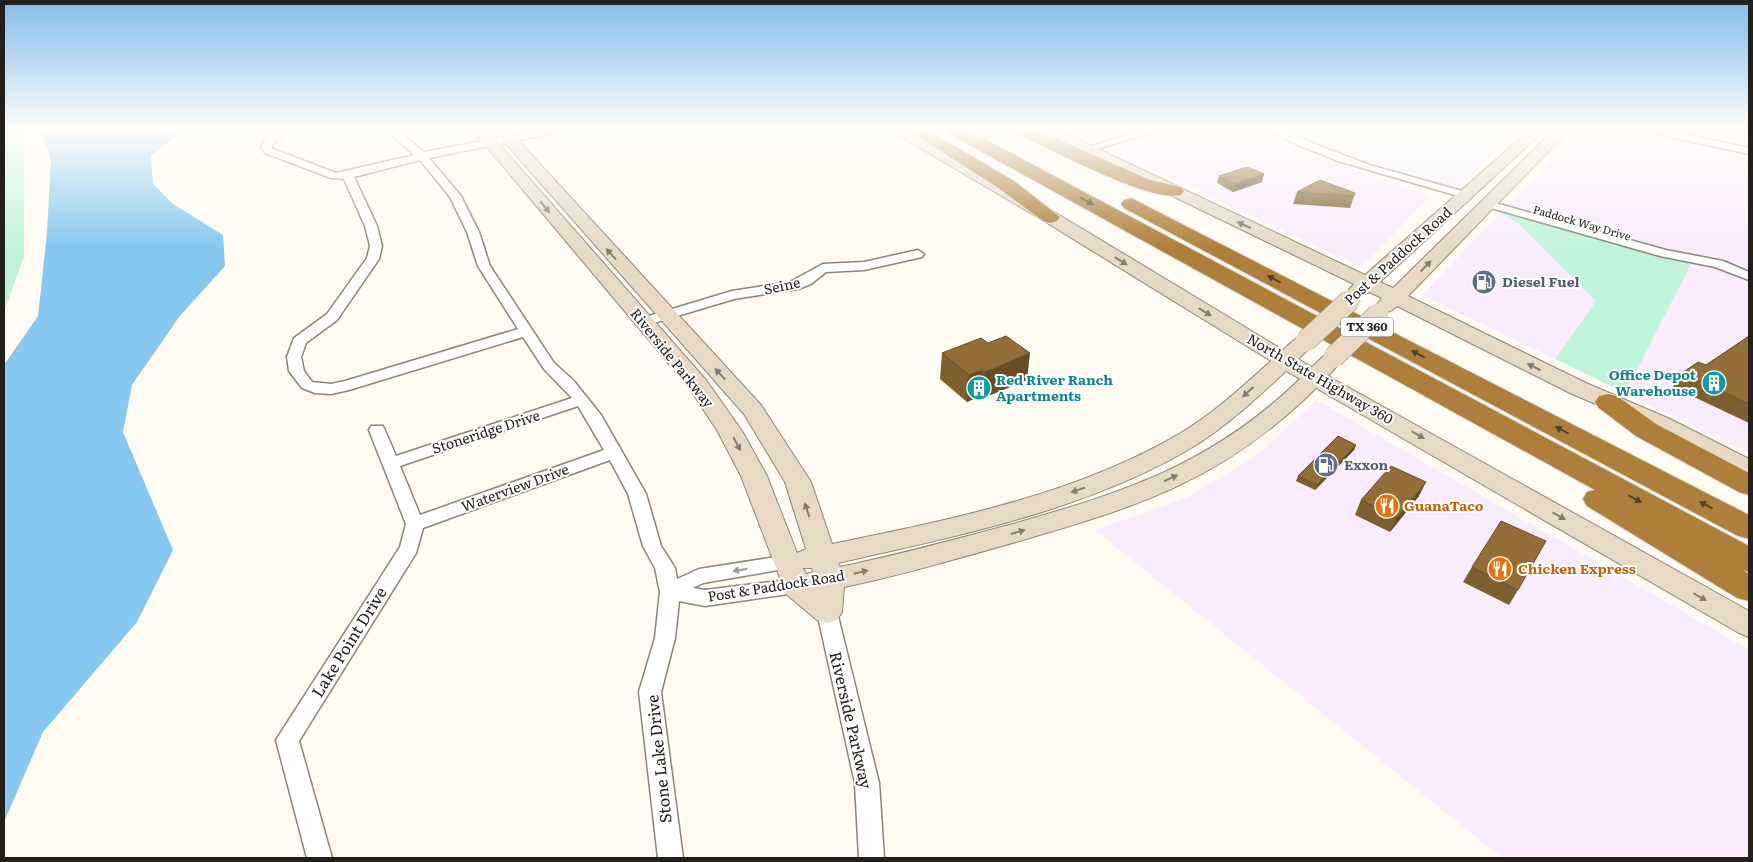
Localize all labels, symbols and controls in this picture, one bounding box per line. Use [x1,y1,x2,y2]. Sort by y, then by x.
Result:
one-way arrow [1080,197,1094,205]
street label: Paddock Way Drive [1531,200,1633,244]
one-way arrow [539,201,550,213]
street label: Post & Paddock Road [1339,201,1456,309]
one-way arrow [1236,221,1251,229]
one-way arrow [605,248,617,260]
one-way arrow [1115,257,1128,266]
one-way arrow [1420,260,1432,272]
fuel station icon: Diesel Fuel [1471,269,1497,295]
street label: Seine [762,271,802,299]
place label: Diesel Fuel [1502,271,1580,291]
one-way arrow [1267,275,1282,283]
street label: Riverside Parkway [626,303,720,412]
one-way arrow [1198,307,1211,316]
road number: TX 360 [1341,318,1393,337]
street label: North State Highway 360 [1244,328,1397,428]
one-way arrow [1411,350,1426,358]
one-way arrow [1527,363,1542,371]
place label: Office Depot Warehouse [1609,364,1697,400]
one-way arrow [714,369,726,381]
place label: Red River Ranch Apartments [996,369,1113,405]
building icon: Office Depot Warehouse [1701,370,1727,396]
building icon: Red River Ranch Apartments [966,375,992,401]
one-way arrow [1243,386,1255,398]
street label: Stoneridge Drive [429,404,542,458]
one-way arrow [1555,426,1569,434]
one-way arrow [1412,431,1425,440]
one-way arrow [733,437,741,451]
fuel station icon: Exxon [1313,452,1339,478]
place label: Exxon [1344,454,1389,474]
street label: Waterview Drive [458,458,571,516]
one-way arrow [1164,474,1178,482]
one-way arrow [1070,486,1085,494]
restaurant icon: GuanaTaco [1374,493,1400,519]
place label: GuanaTaco [1404,495,1484,515]
one-way arrow [1628,495,1643,503]
one-way arrow [1699,501,1713,509]
one-way arrow [803,502,810,517]
one-way arrow [1552,512,1566,521]
one-way arrow [1011,527,1026,535]
restaurant icon: Chicken Express [1487,556,1513,582]
place label: Chicken Express [1518,558,1636,578]
street label: Post & Paddock Road [706,564,846,606]
one-way arrow [732,566,748,574]
one-way arrow [854,568,869,576]
street label: Lake Point Drive [305,582,392,701]
one-way arrow [1694,592,1707,601]
street label: Riverside Parkway [824,649,880,792]
street label: Stone Lake Drive [639,694,677,824]

